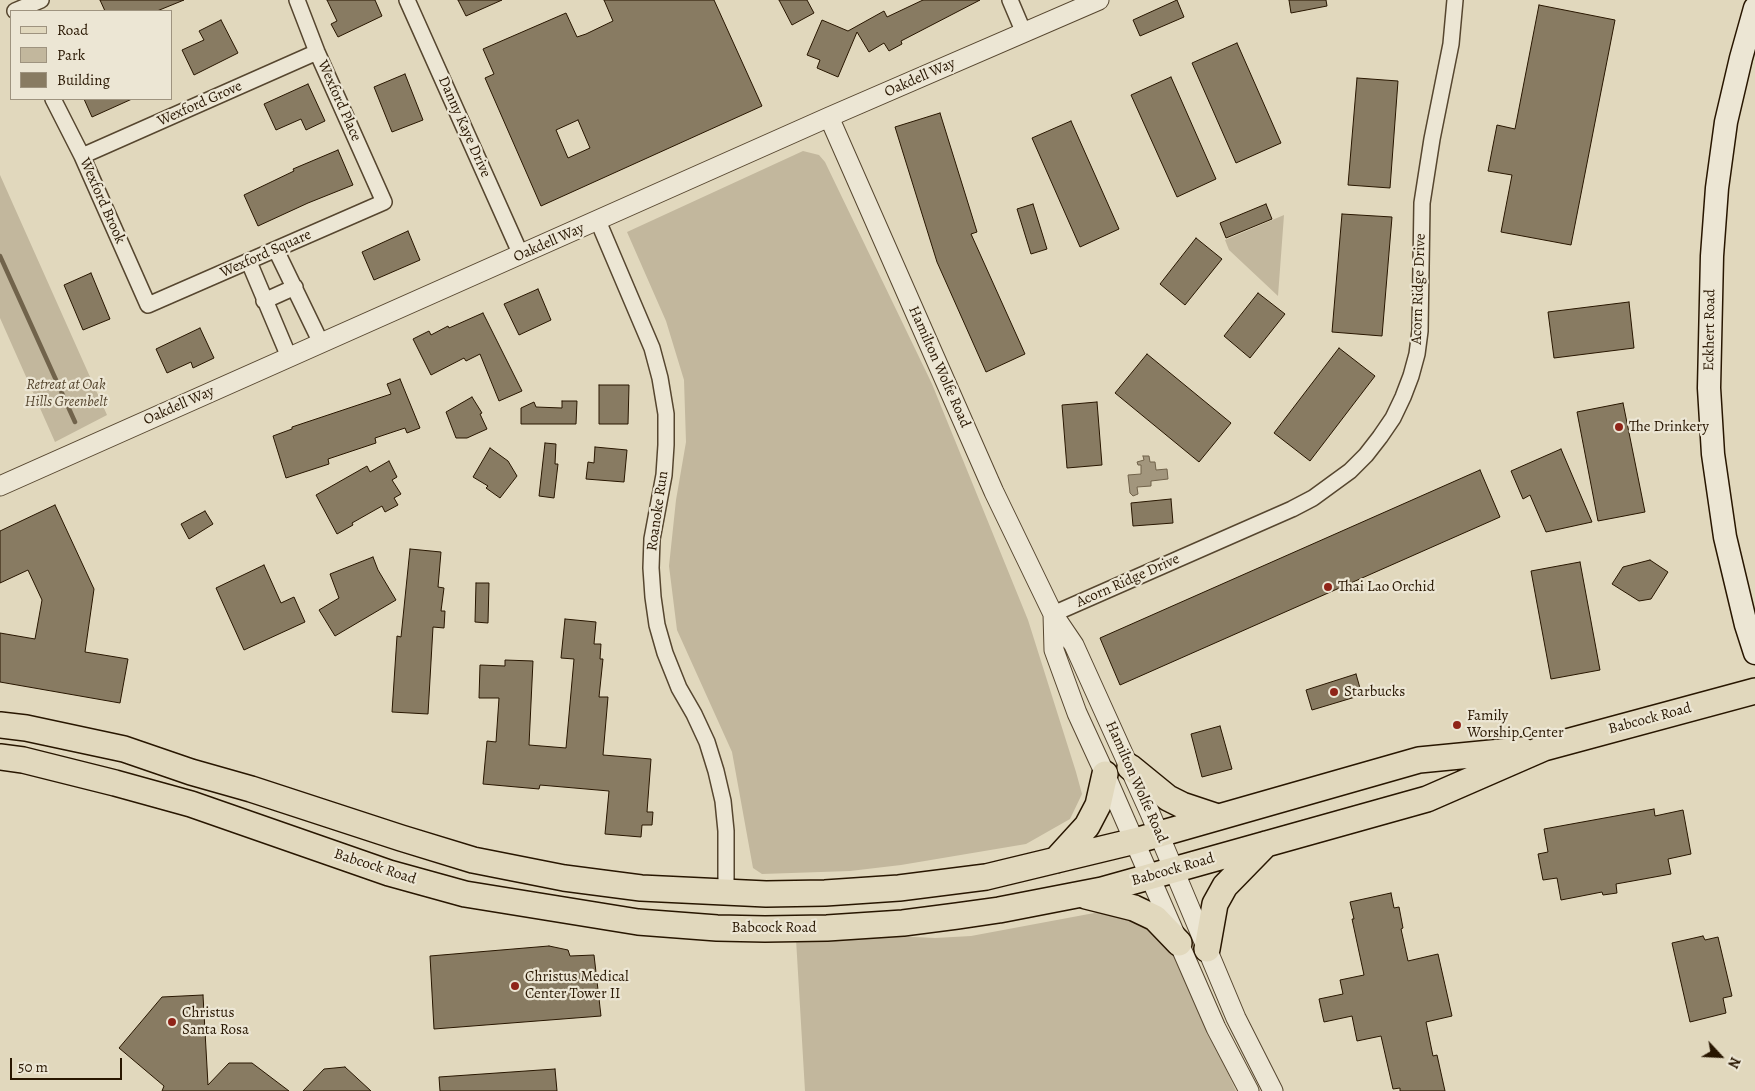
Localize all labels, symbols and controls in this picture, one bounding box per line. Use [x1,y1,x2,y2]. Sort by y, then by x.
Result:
legend [10,10,172,100]
text: Road [57,20,88,40]
text: Park [57,45,85,65]
street label: Oakdell Way [882,54,958,102]
street label: Wexford Place [313,58,365,144]
text: Building [57,70,110,90]
street label: Danny Kaye Drive [434,73,494,181]
street label: Wexford Grove [155,77,245,131]
street label: Wexford Brook [75,155,129,247]
street label: Oakdell Way [511,219,587,267]
street label: Wexford Square [218,226,314,282]
street label: Acorn Ridge Drive [1408,233,1430,345]
street label: Eckhert Road [1700,289,1720,371]
street label: Hamilton Wolfe Road [904,303,974,431]
park label: Retreat at Oak Hills Greenbelt [25,376,107,411]
street label: Oakdell Way [141,382,217,430]
place label: The Drinkery [1629,418,1709,436]
marker: The Drinkery [1613,421,1625,433]
street label: Roanoke Run [643,470,673,552]
street label: Acorn Ridge Drive [1074,550,1182,612]
place label: Thai Lao Orchid [1338,578,1435,596]
marker: Thai Lao Orchid [1322,581,1334,593]
place label: Starbucks [1344,683,1405,701]
marker: Starbucks [1328,686,1340,698]
street label: Babcock Road [1607,699,1693,739]
place label: Family Worship Center [1467,707,1564,742]
street label: Hamilton Wolfe Road [1101,718,1171,846]
marker: Family Worship Center [1451,719,1463,731]
street label: Babcock Road [332,845,418,889]
street label: Babcock Road [1130,850,1216,890]
street label: Babcock Road [731,919,817,937]
place label: Christus Medical Center Tower II [525,968,629,1003]
marker: Christus Medical Center Tower II [509,980,521,992]
place label: Christus Santa Rosa [182,1004,249,1039]
marker: Christus Santa Rosa [166,1016,178,1028]
north arrow [1695,1031,1745,1081]
scale bar [12,1048,125,1080]
text: N [1723,1054,1745,1071]
text: 50 m [18,1057,48,1077]

